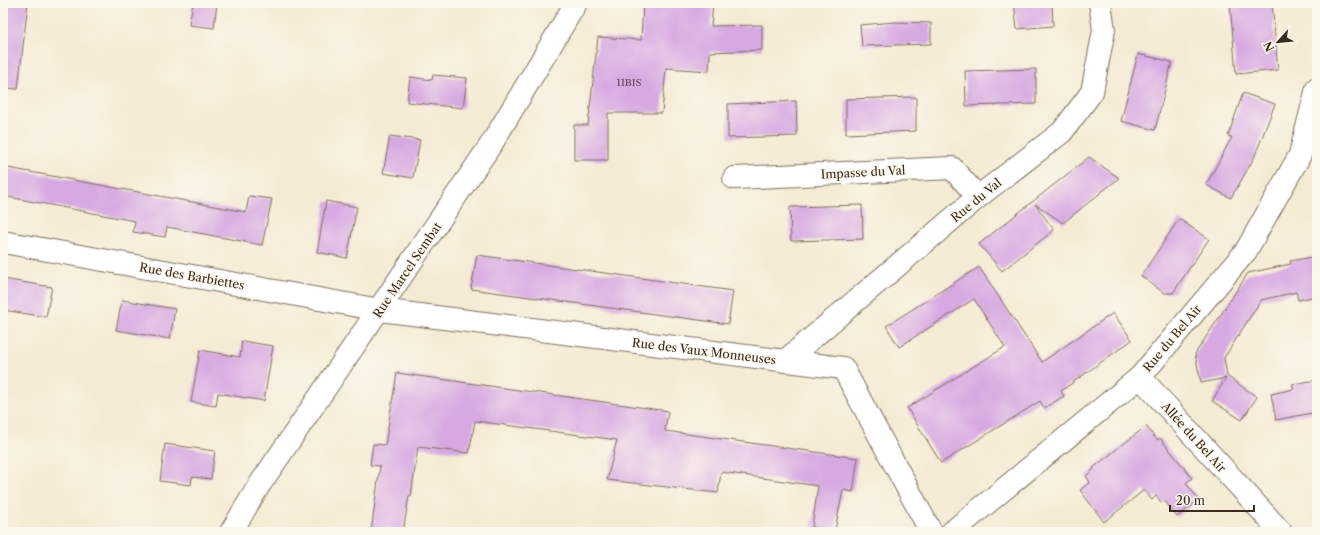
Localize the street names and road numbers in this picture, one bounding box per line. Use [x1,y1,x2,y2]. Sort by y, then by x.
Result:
street label: Impasse du Val [820,162,906,182]
street label: Rue du Val [948,175,1005,225]
street label: Rue Marcel Sembat [369,219,445,321]
street label: Rue des Barbiettes [138,259,246,293]
street label: Rue du Bel Air [1140,301,1204,375]
street label: Rue des Vaux Monneuses [631,335,777,367]
street label: Allée du Bel Air [1158,398,1230,475]

